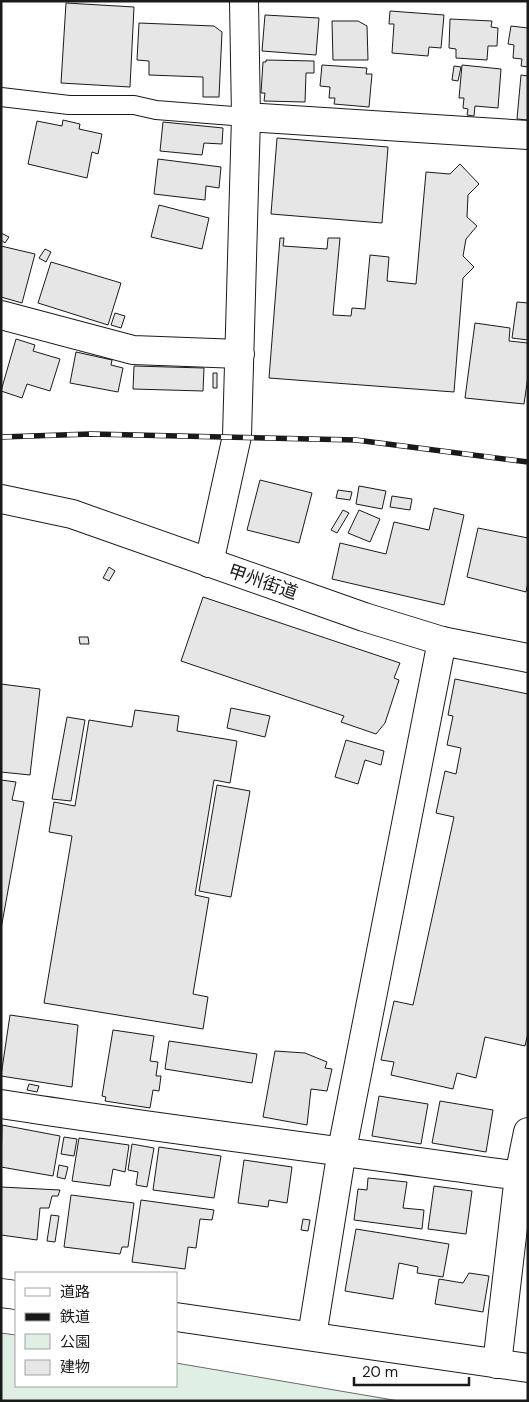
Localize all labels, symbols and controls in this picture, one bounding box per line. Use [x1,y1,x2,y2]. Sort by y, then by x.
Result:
street label: 甲州街道 [225,559,301,605]
legend [15,1272,178,1387]
text: 道路 [60,1282,90,1302]
text: 鉄道 [60,1307,90,1327]
text: 公園 [60,1332,90,1352]
scale bar [354,1354,469,1386]
text: 建物 [60,1357,90,1377]
text: 20 m [362,1362,398,1382]

